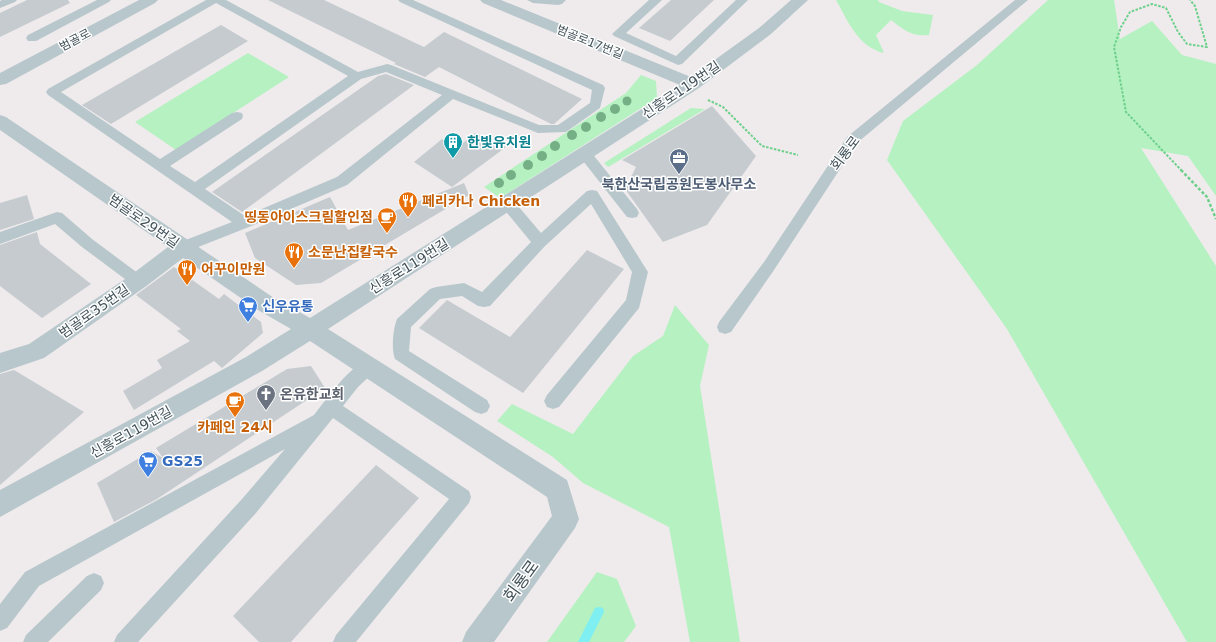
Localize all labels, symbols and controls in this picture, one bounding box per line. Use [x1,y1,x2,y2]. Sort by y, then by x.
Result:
street label: 범골로17번길 [555,22,625,62]
street label: 범골로 [57,26,93,54]
street label: 신흥로119번길 [639,58,723,122]
building icon: 한빛유치원 [442,131,464,159]
street label: 회룡로 [827,133,863,173]
place label: 한빛유치원 [467,134,531,150]
office icon: 북한산국립공원도봉사무소 [668,147,690,175]
place label: 북한산국립공원도봉사무소 [602,176,756,192]
restaurant icon: 페리카나 Chicken [397,190,419,218]
street label: 범골로29번길 [106,191,182,251]
place label: 페리카나 Chicken [422,193,540,209]
cafe icon: 띵동아이스크림할인점 [376,206,398,234]
place label: 띵동아이스크림할인점 [244,209,373,225]
street label: 신흥로119번길 [366,235,452,297]
restaurant icon: 소문난집칼국수 [283,241,305,269]
place label: 소문난집칼국수 [308,244,398,260]
restaurant icon: 어꾸이만원 [176,258,198,286]
place label: 어꾸이만원 [201,261,265,277]
street label: 범골로35번길 [56,281,132,341]
supermarket icon: 신우유통 [237,295,259,323]
place label: 신우유통 [262,298,314,314]
church icon: 온유한교회 [255,383,277,411]
place label: 온유한교회 [280,386,344,402]
cafe icon: 카페인 24시 [224,390,246,418]
street label: 신흥로119번길 [87,403,175,461]
place label: 카페인 24시 [197,419,273,435]
supermarket icon: GS25 [137,450,159,478]
place label: GS25 [162,453,203,469]
street label: 회룡로 [499,556,543,606]

